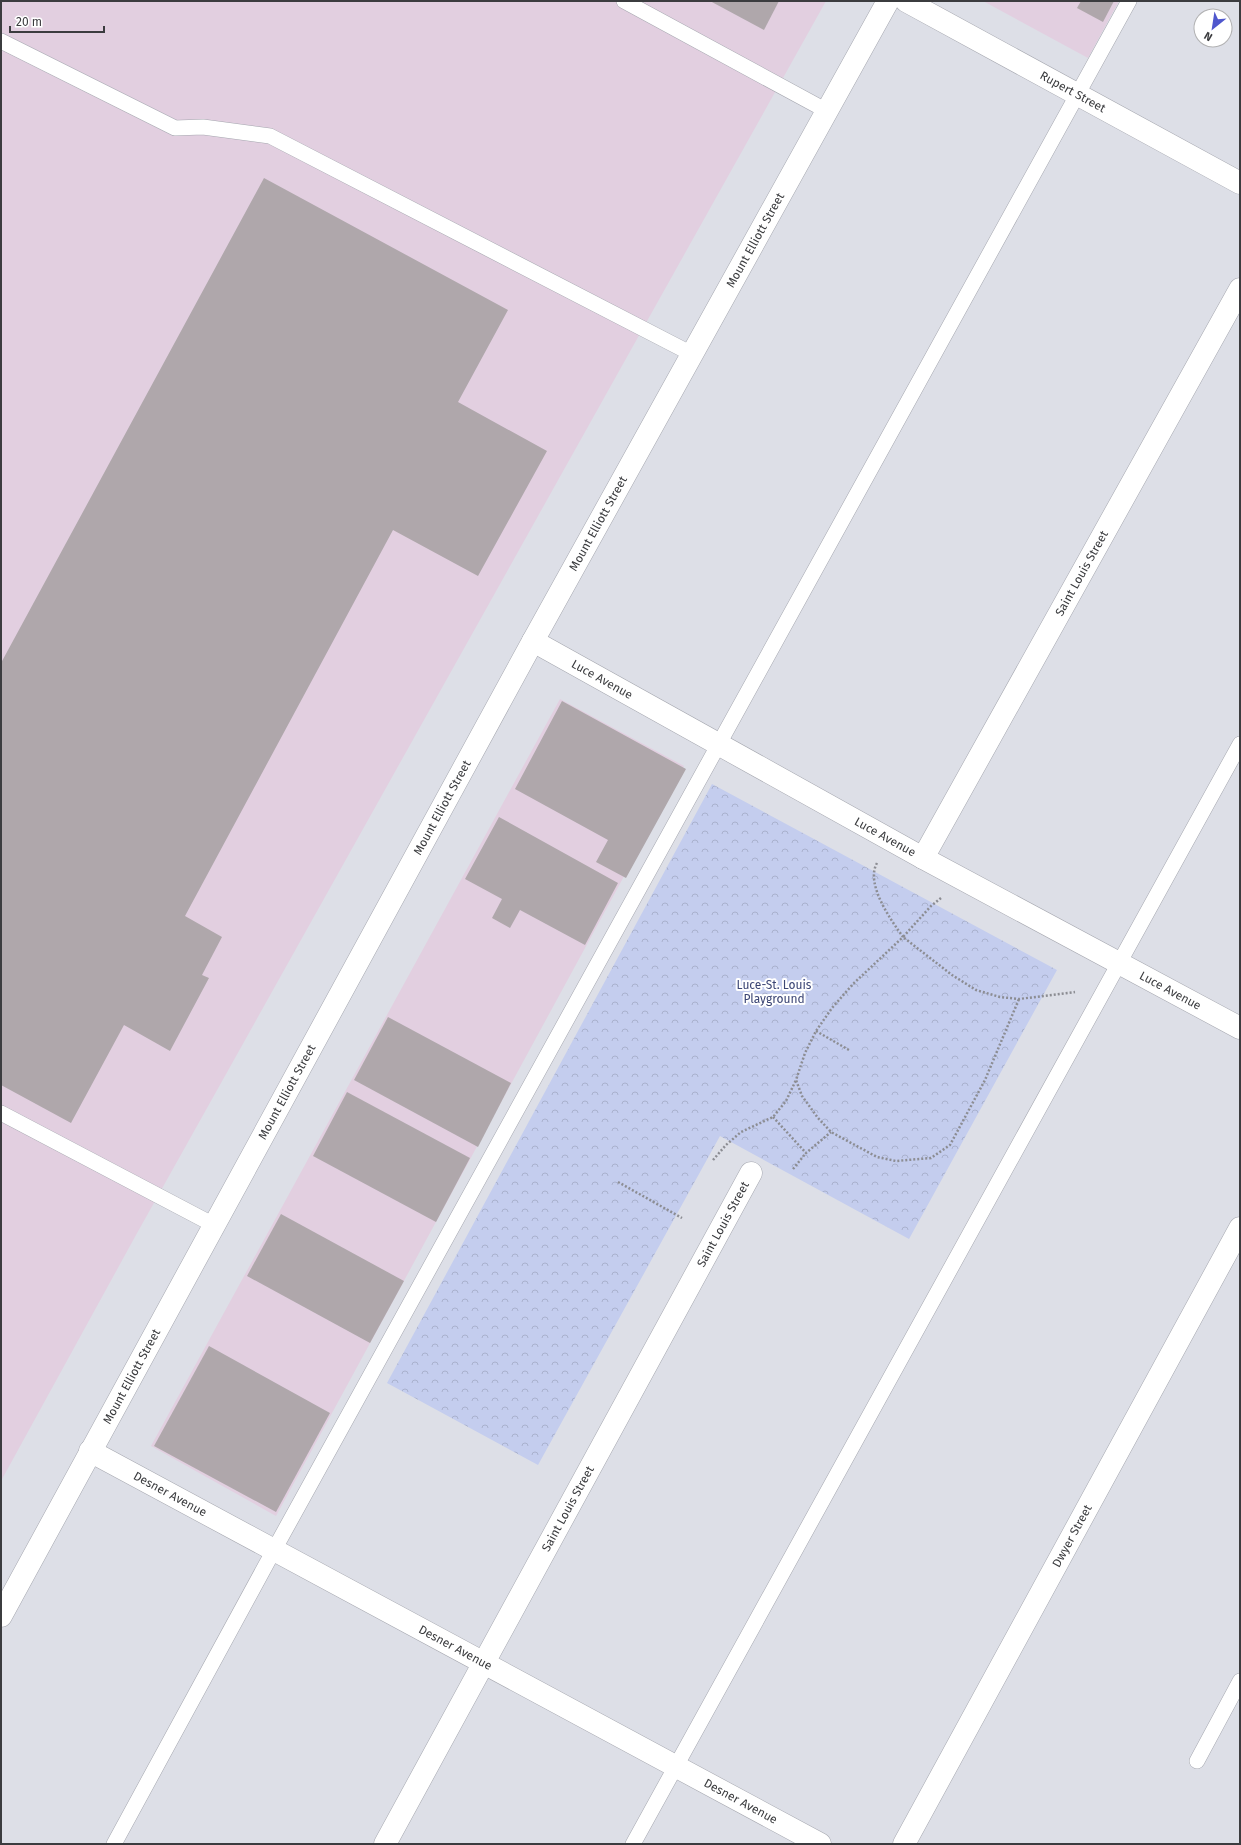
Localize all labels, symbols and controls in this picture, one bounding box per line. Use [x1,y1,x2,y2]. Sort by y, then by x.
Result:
scale bar [10,8,104,34]
north arrow [1193,8,1233,48]
text: 20 m [16,15,42,29]
text: N [1202,29,1215,44]
street label: Rupert Street [1038,68,1109,116]
street label: Mount Elliott Street [723,190,788,290]
street label: Mount Elliott Street [566,473,630,573]
street label: Saint Louis Street [1052,528,1111,618]
street label: Luce Avenue [569,657,635,702]
street label: Mount Elliott Street [411,757,474,857]
street label: Luce Avenue [852,814,918,860]
street label: Luce Avenue [1137,968,1204,1013]
park label: Luce-St. Louis Playground [737,978,812,1006]
street label: Mount Elliott Street [255,1041,319,1142]
street label: Saint Louis Street [694,1178,752,1269]
street label: Mount Elliott Street [100,1326,164,1426]
street label: Saint Louis Street [539,1463,597,1554]
street label: Desner Avenue [131,1469,209,1520]
street label: Dwyer Street [1049,1502,1095,1570]
street label: Desner Avenue [416,1622,494,1673]
street label: Desner Avenue [702,1776,780,1827]

